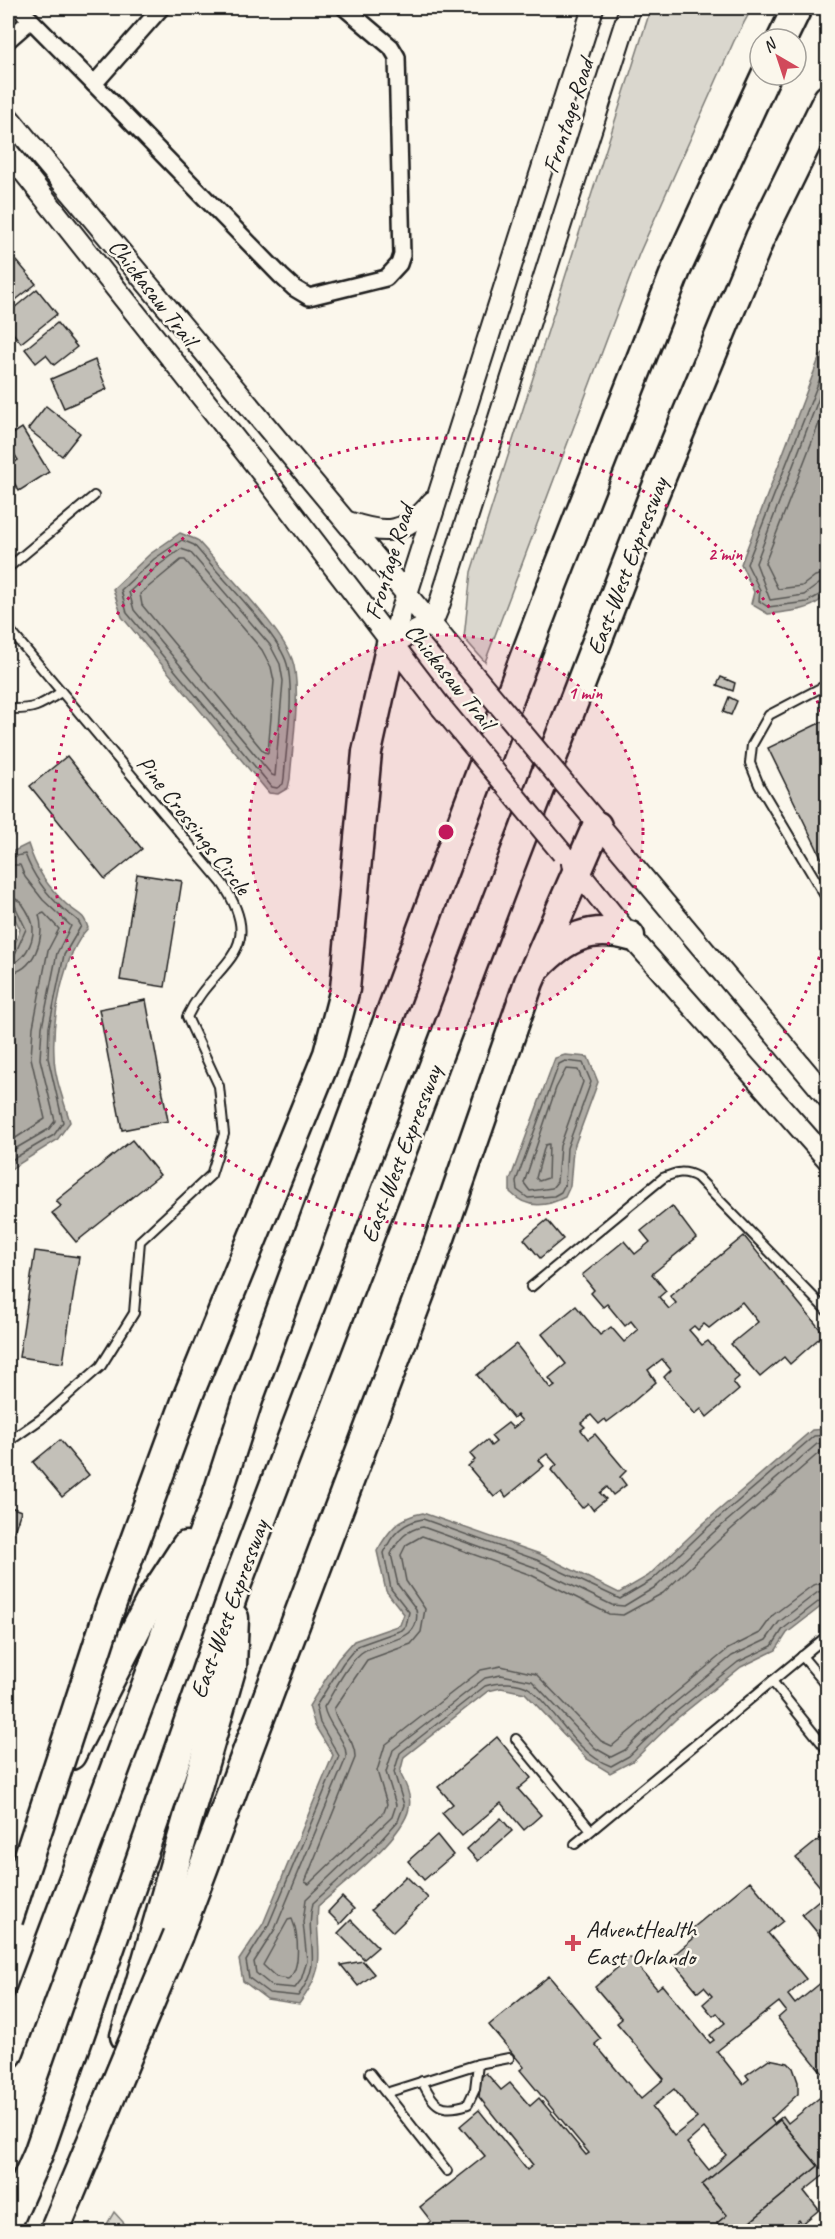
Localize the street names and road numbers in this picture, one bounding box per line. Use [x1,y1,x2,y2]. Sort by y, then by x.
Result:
street label: Frontage Road [535,52,602,177]
street label: Chickasaw Trail [102,233,206,355]
street label: East-West Expressway [579,471,675,659]
street label: Frontage Road [357,498,422,623]
street label: Chickasaw Trail [398,617,504,738]
street label: Pine Crossings Circle [130,749,259,902]
street label: East-West Expressway [353,1059,449,1247]
street label: East-West Expressway [183,1514,276,1702]

